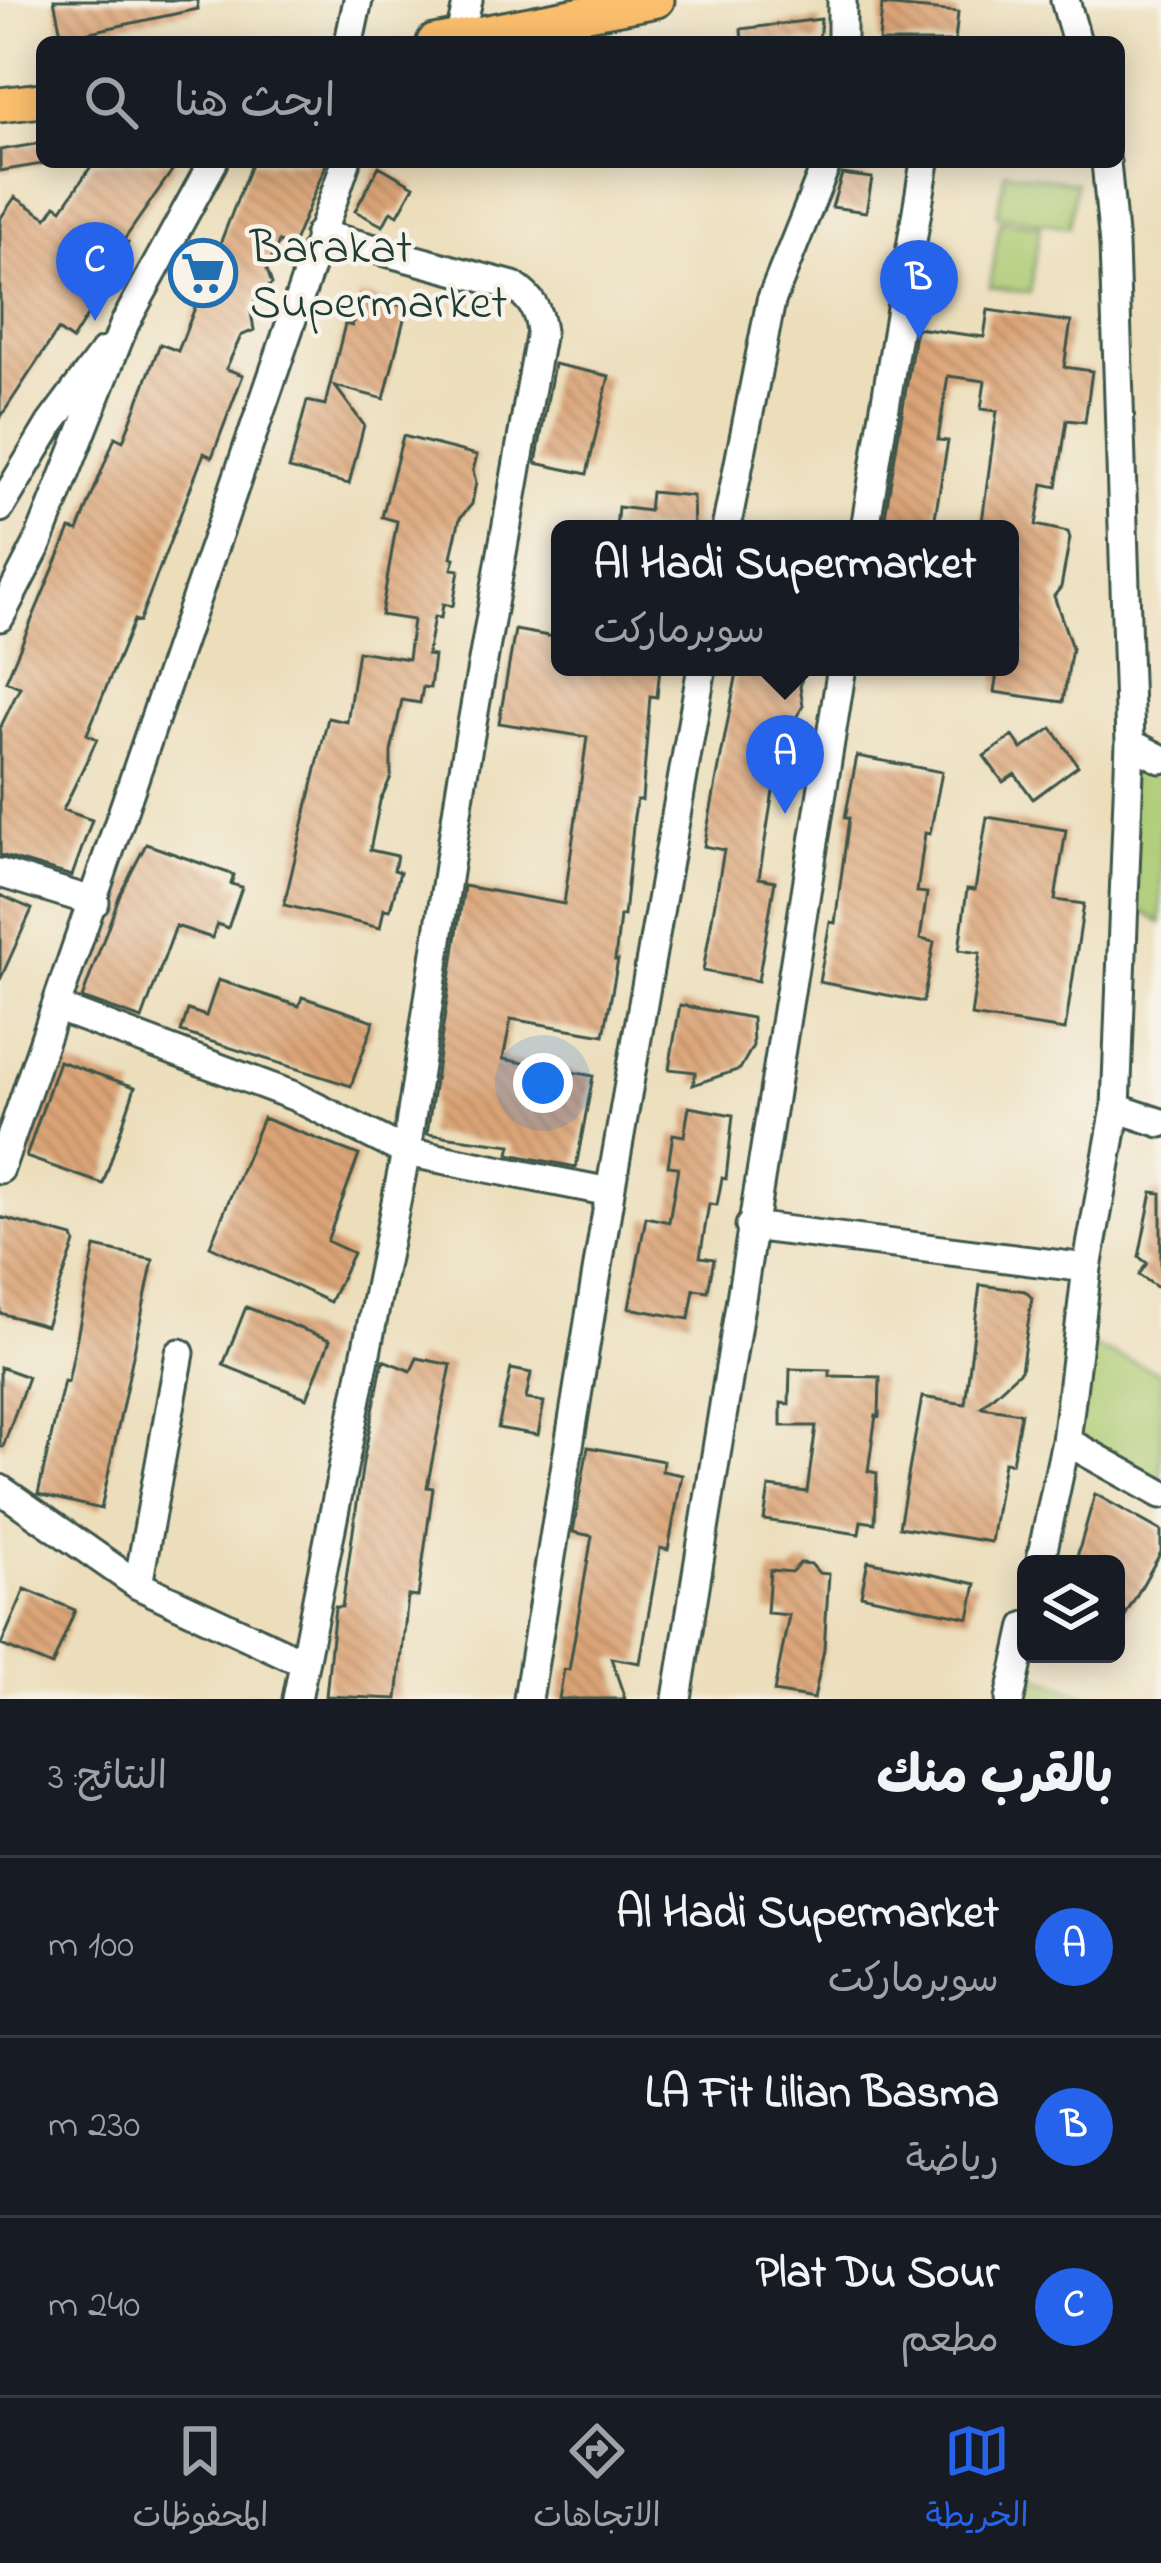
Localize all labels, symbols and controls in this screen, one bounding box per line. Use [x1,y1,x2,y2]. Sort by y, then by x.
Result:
search box [36,36,1125,168]
icon: search [78,69,144,135]
text: ابحث هنا [174,71,336,137]
place label: Barakat Supermarket [249,215,507,340]
pin: C [56,222,134,321]
supermarket icon: Barakat Supermarket [168,238,238,308]
pin: B [880,240,958,339]
popup [551,520,1019,676]
text: Al Hadi Supermarket [594,533,976,599]
text: سوبرماركت [594,604,765,661]
pin: A [746,715,824,814]
your location [513,1053,573,1113]
map controls [1017,1555,1125,1663]
button: layers [1017,1555,1125,1663]
text: بالقرب منك [877,1741,1113,1816]
text: النتائج: 3 [48,1750,167,1807]
text: Al Hadi Supermarket [616,1882,999,1948]
text: 100 m [48,1918,134,1975]
text: A [1062,1918,1086,1975]
text: سوبرماركت [828,1953,999,2010]
text: LA Fit Lilian Basma [645,2062,999,2128]
text: 230 m [48,2098,140,2155]
text: B [1061,2098,1087,2155]
text: رياضة [906,2133,999,2190]
text: Plat Du Sour [756,2242,999,2308]
text: 240 m [48,2278,140,2335]
text: C [1063,2278,1085,2335]
text: مطعم [900,2313,999,2370]
tab: المحفوظات [132,2418,268,2544]
tab: الاتجاهات [533,2418,661,2544]
tab: الخريطة [926,2418,1029,2544]

